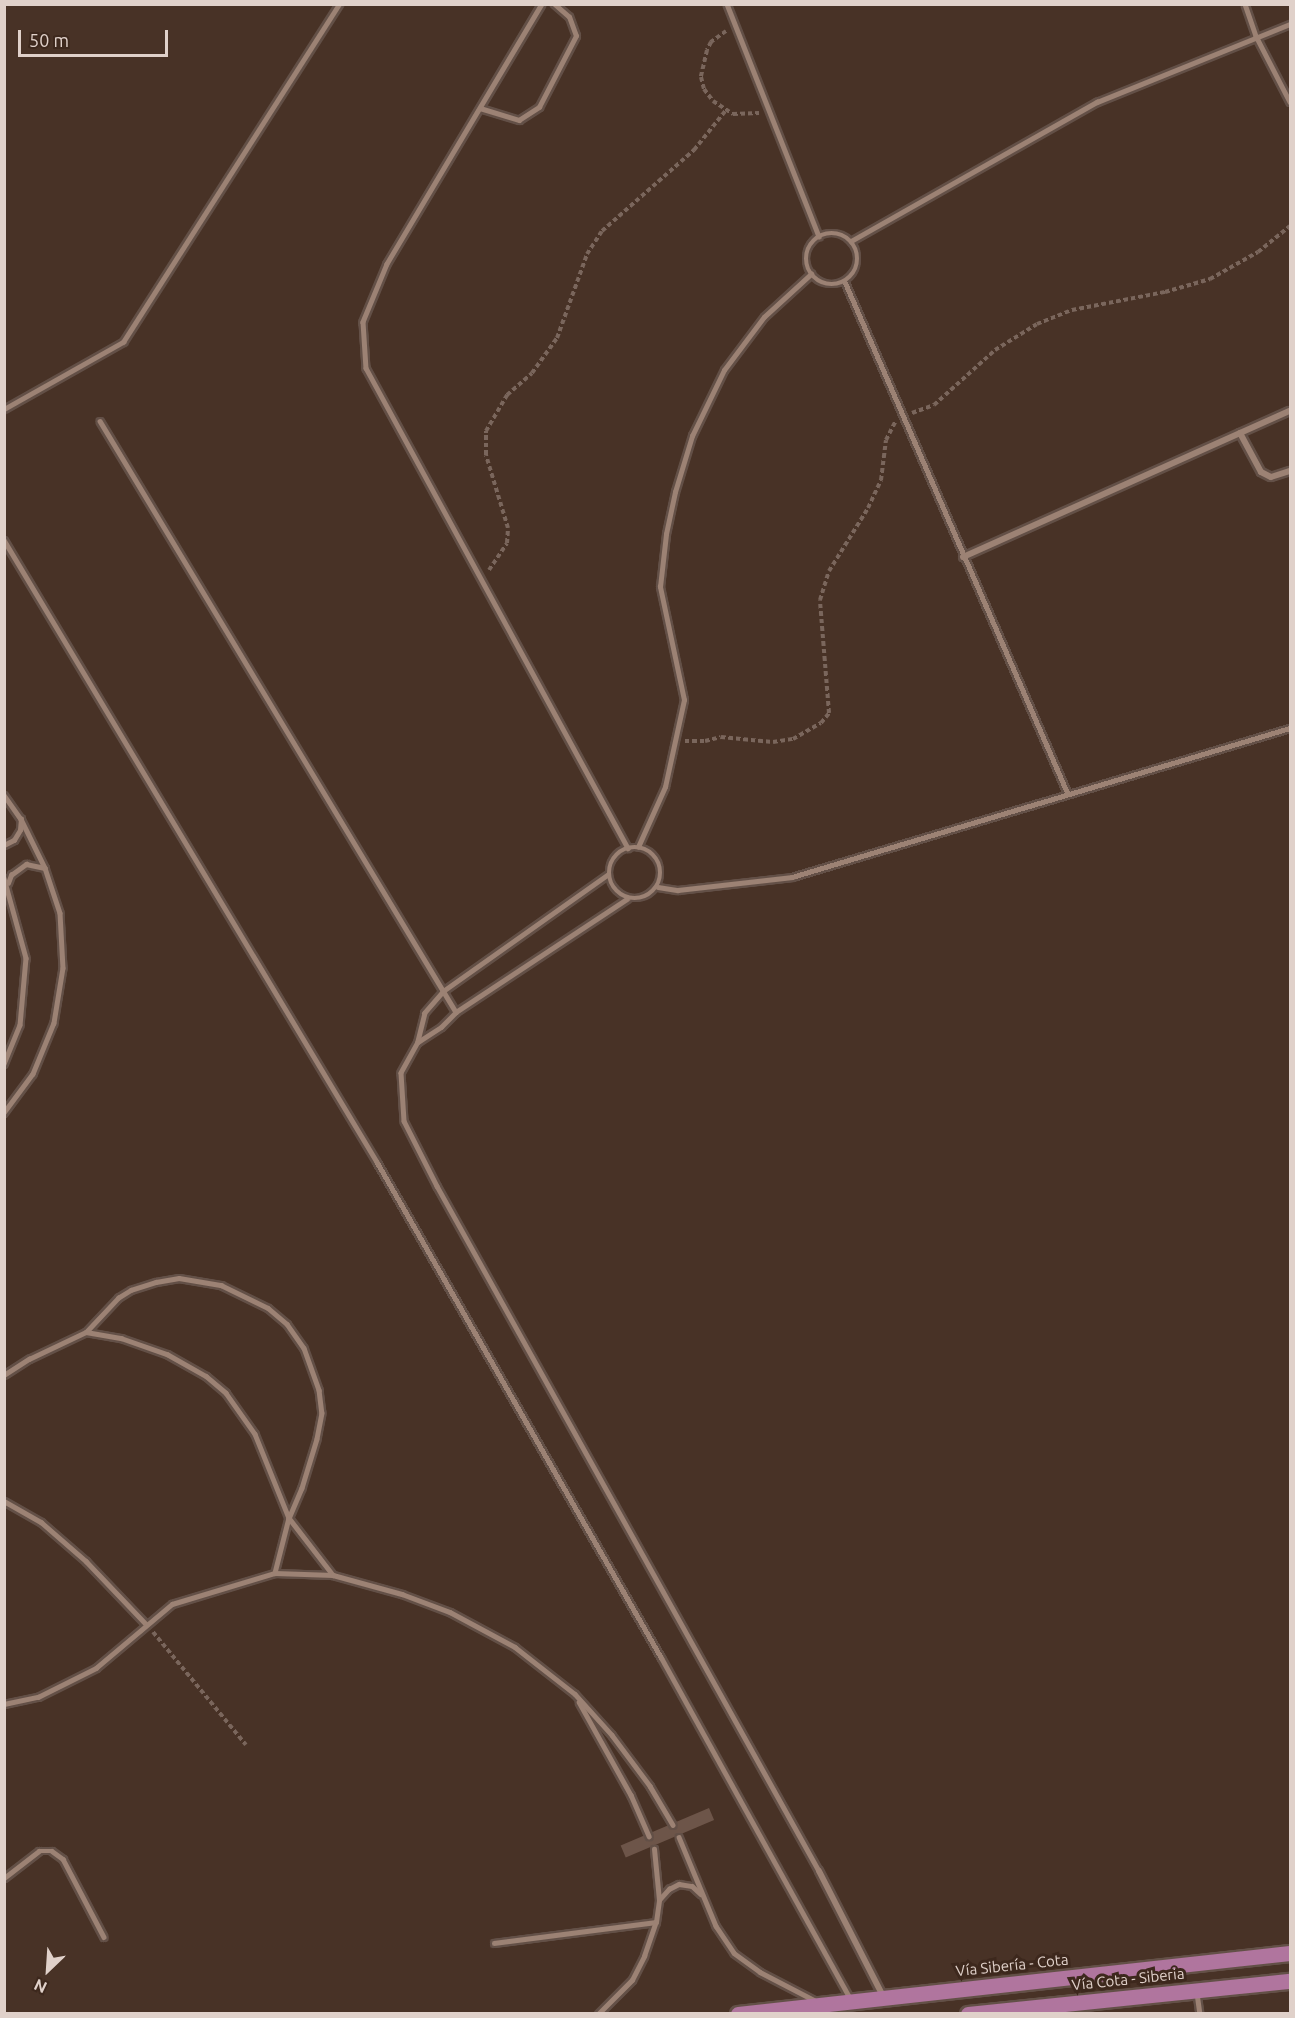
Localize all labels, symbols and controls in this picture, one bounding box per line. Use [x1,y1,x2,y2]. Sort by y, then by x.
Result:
scale bar [21,18,171,56]
text: 50 m [29,30,69,50]
north arrow [18,1940,78,2000]
street label: Vía Sibería - Cota [955,1950,1069,1980]
street label: Vía Cota - Siberia [1071,1964,1185,1994]
text: N [31,1976,50,1997]

